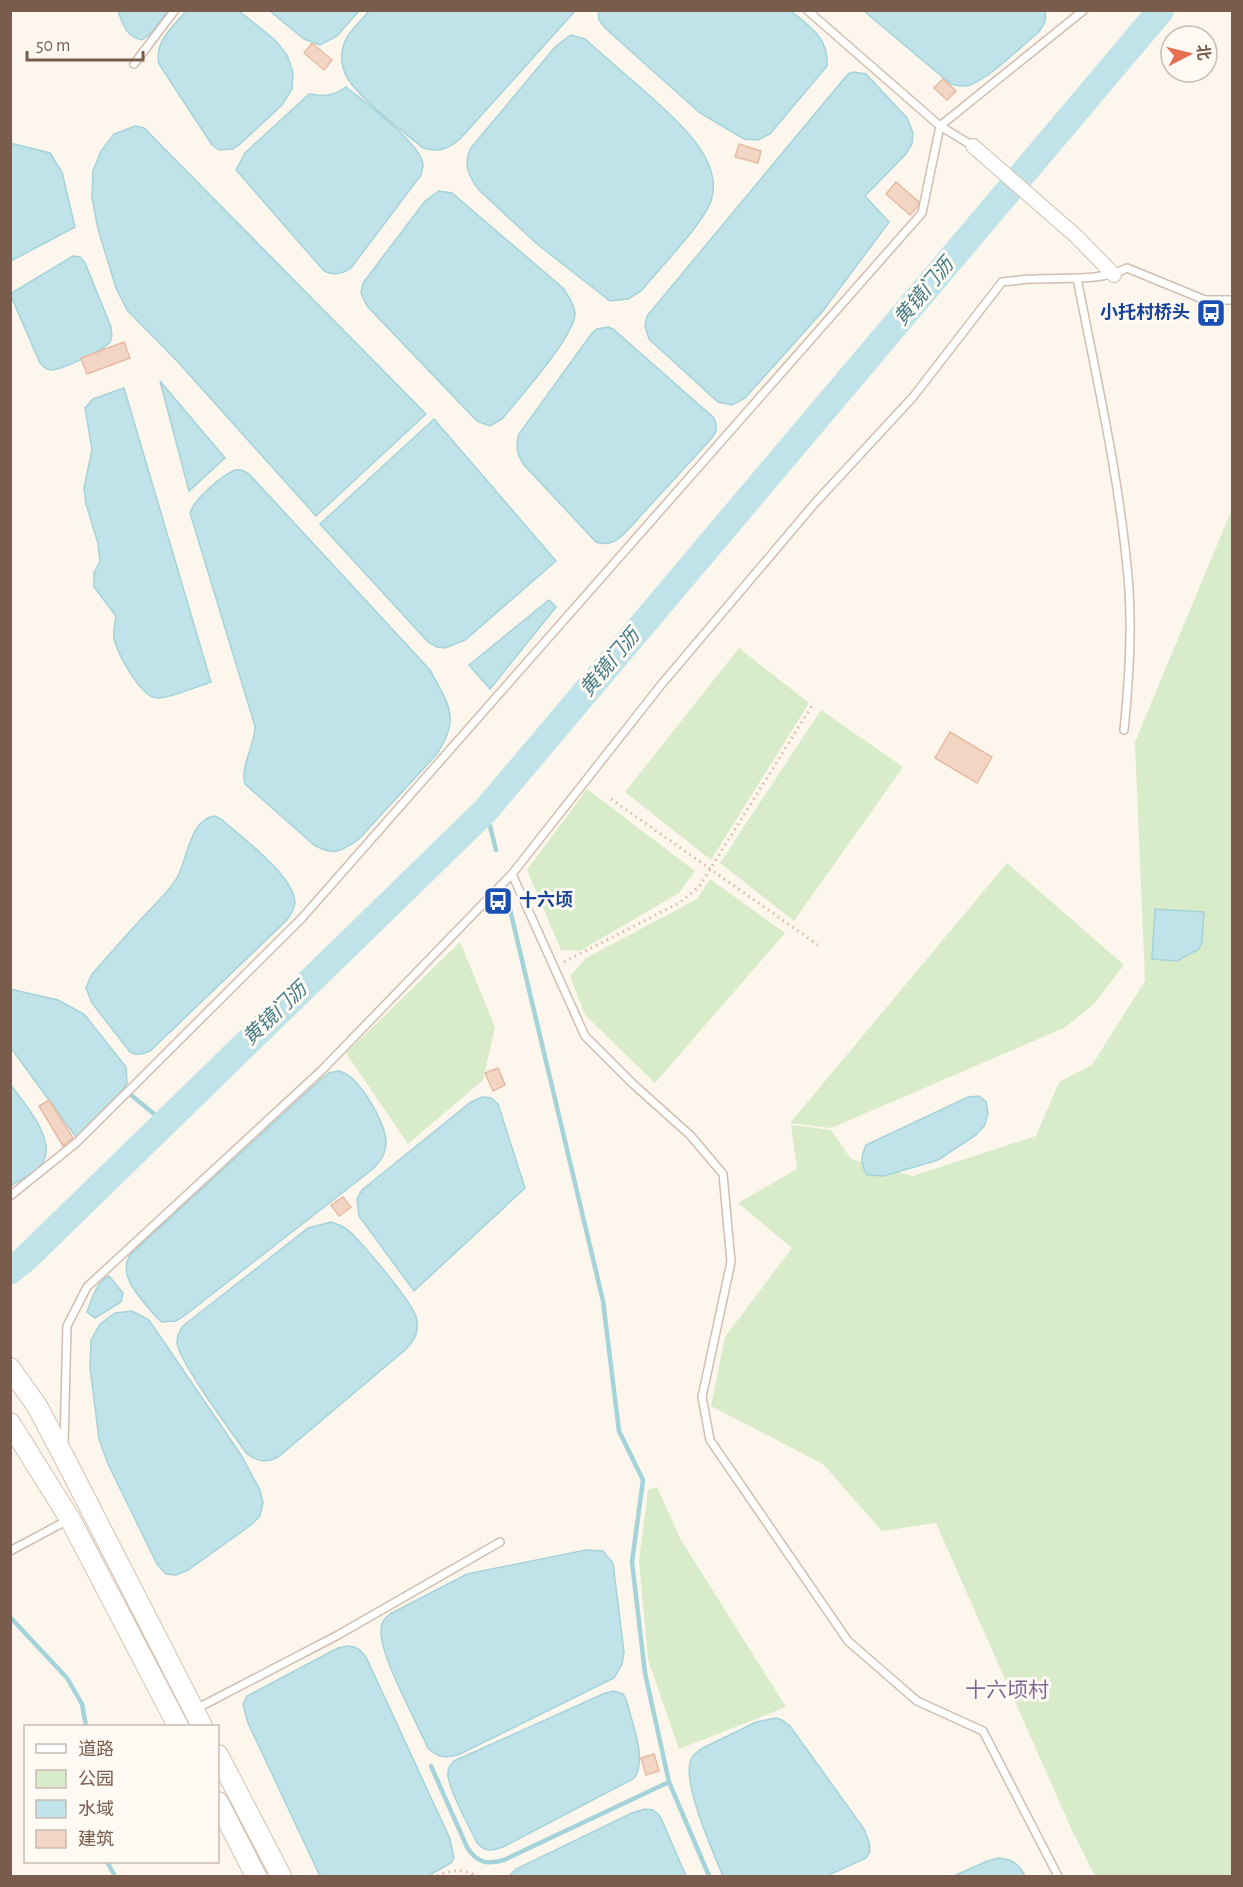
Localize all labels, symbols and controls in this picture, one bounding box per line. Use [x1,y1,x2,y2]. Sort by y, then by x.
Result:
scale bar [27,24,142,62]
north arrow [1159,24,1219,84]
text: 50 m [36,37,70,55]
text: 北 [1194,43,1213,61]
water label: 黄镜门沥 [890,252,959,329]
bus stop icon: 小托村桥头 [1195,297,1227,329]
place label: 小托村桥头 [1100,302,1190,322]
water label: 黄镜门沥 [576,623,645,700]
bus stop icon: 十六顷 [482,885,514,917]
place label: 十六顷 [519,890,573,910]
water label: 黄镜门沥 [239,976,313,1049]
district label: 十六顷村 [965,1679,1049,1701]
legend [24,1725,219,1863]
text: 道路 [78,1739,114,1759]
text: 公园 [78,1770,114,1789]
text: 水域 [78,1800,114,1819]
text: 建筑 [78,1829,114,1849]

